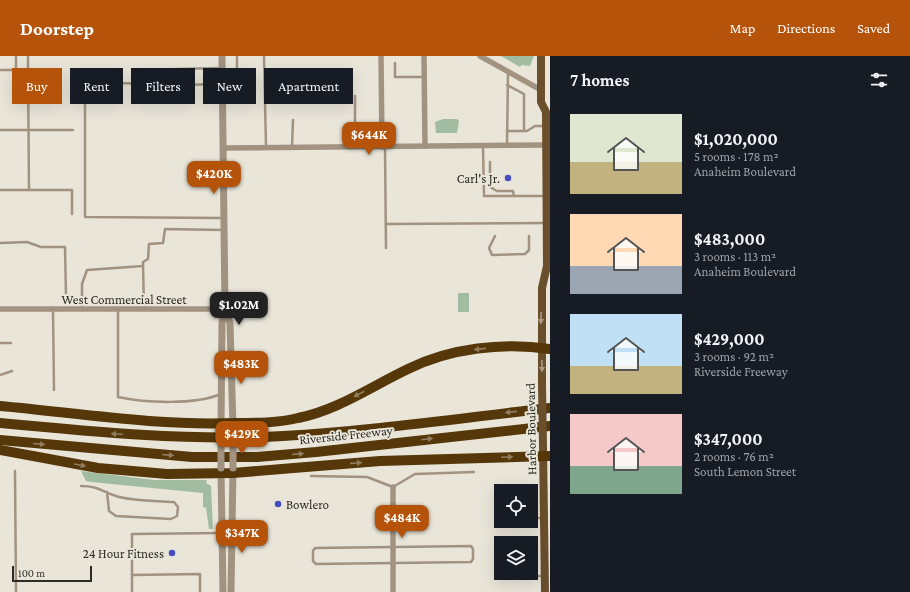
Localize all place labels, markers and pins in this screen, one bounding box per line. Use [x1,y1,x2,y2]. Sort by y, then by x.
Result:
pin: $644K [341,122,397,156]
pin: $420K [186,161,242,195]
place label: Carl's Jr. [457,171,500,186]
marker: Carl's Jr. [503,173,513,183]
pin: $1.02M [206,292,272,326]
pin: $483K [213,351,269,385]
pin: $429K [214,421,270,455]
place label: Bowlero [286,497,329,512]
marker: Bowlero [273,499,283,509]
pin: $484K [374,505,430,539]
pin: $347K [214,520,270,554]
place label: 24 Hour Fitness [83,546,164,561]
marker: 24 Hour Fitness [167,548,177,558]

